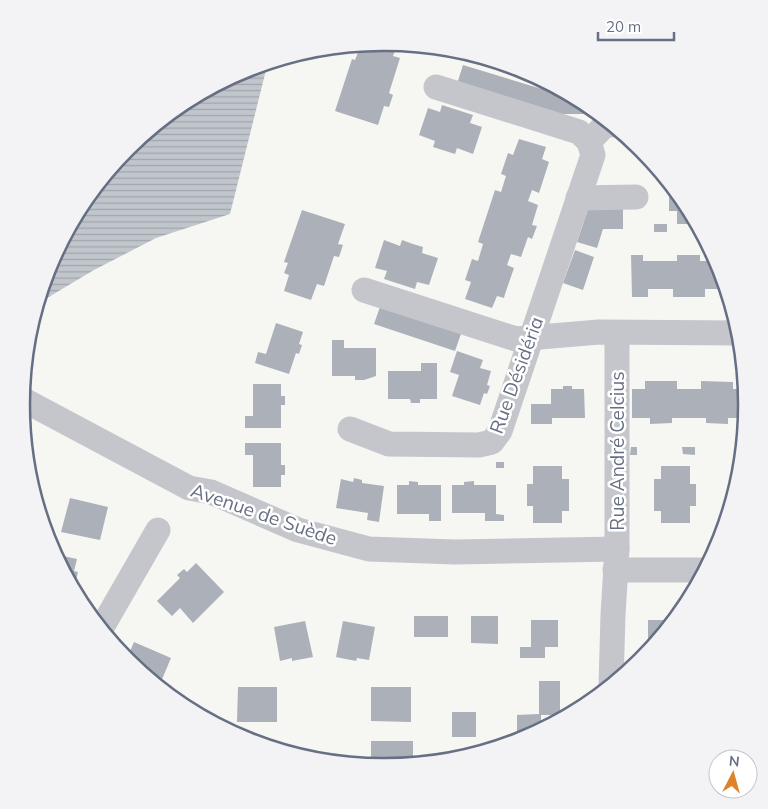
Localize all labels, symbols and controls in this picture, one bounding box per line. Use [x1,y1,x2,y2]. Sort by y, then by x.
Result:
scale bar [598,10,674,42]
text: 20 m [606,17,641,36]
street label: Rue Désidéria [484,313,548,437]
street label: Rue André Celcius [605,371,629,531]
street label: Avenue de Suède [188,478,340,550]
north arrow [708,749,758,799]
text: N [728,752,741,771]

